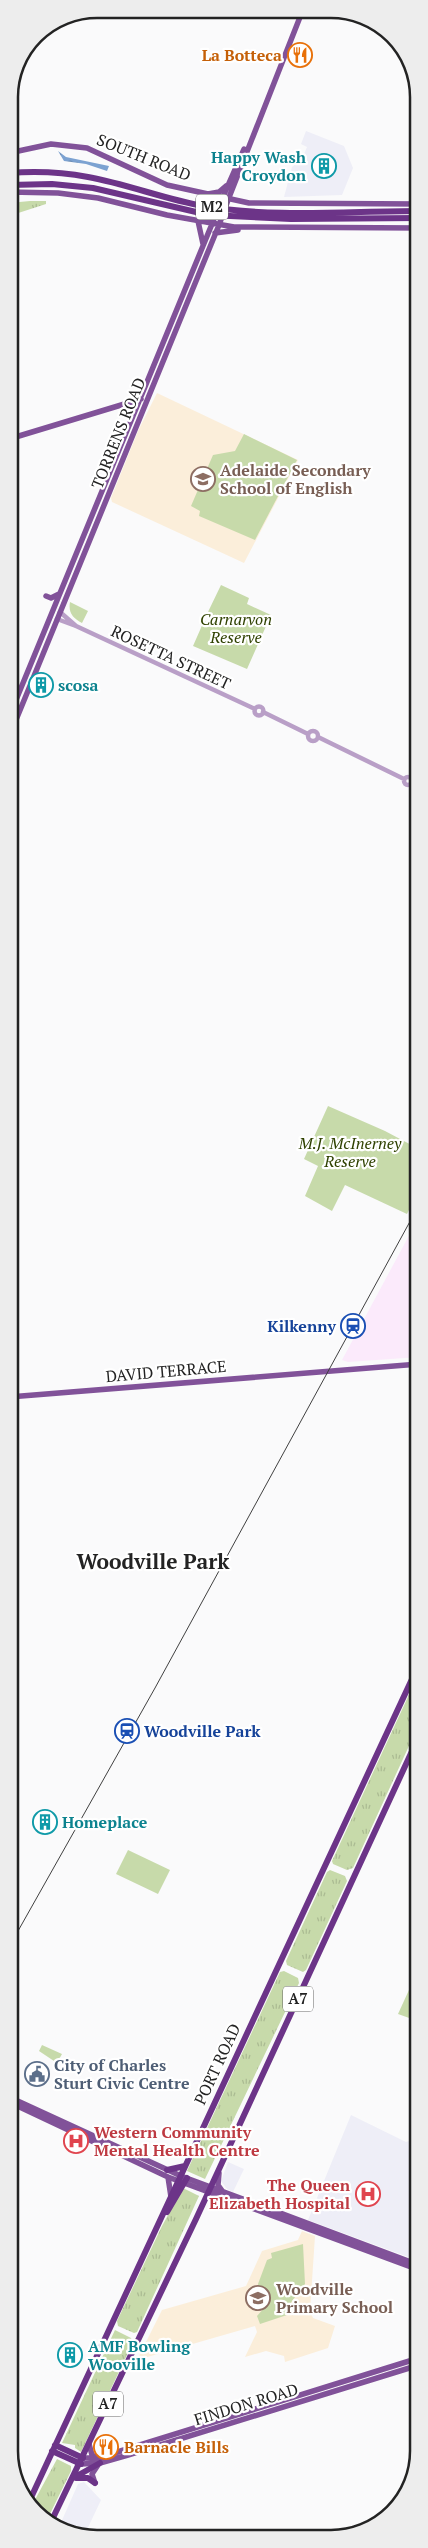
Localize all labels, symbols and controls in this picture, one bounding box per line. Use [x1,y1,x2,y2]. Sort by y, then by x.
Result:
restaurant icon: La Botteca [287,42,313,68]
place label: La Botteca [202,44,282,66]
street label: SOUTH ROAD [94,128,194,186]
place label: Happy Wash Croydon [211,146,307,186]
building icon: Happy Wash Croydon [311,153,337,179]
road number: M2 [196,194,228,220]
street label: TORRENS ROAD [86,374,150,492]
place label: Adelaide Secondary School of English [220,459,371,499]
school or university icon: Adelaide Secondary School of English [190,466,216,492]
park label: Carnarvon Reserve [200,608,272,648]
street label: ROSETTA STREET [108,620,234,694]
building icon: scosa [28,672,54,698]
place label: scosa [58,674,98,696]
park label: M.J. McInerney Reserve [298,1132,402,1172]
station icon: Kilkenny [340,1313,366,1339]
place label: Kilkenny [267,1315,337,1337]
street label: DAVID TERRACE [105,1355,227,1387]
district label: Woodville Park [76,1547,230,1575]
station icon: Woodville Park [114,1718,140,1744]
place label: Woodville Park [144,1720,261,1742]
building icon: Homeplace [32,1809,58,1835]
place label: Homeplace [62,1811,148,1833]
road number: A7 [283,1986,313,2012]
street label: PORT ROAD [189,2020,245,2108]
place label: City of Charles Sturt Civic Centre [54,2054,190,2094]
public building icon: City of Charles Sturt Civic Centre [24,2061,50,2087]
place label: Western Community Mental Health Centre [94,2121,260,2161]
hospital icon: Western Community Mental Health Centre [63,2128,89,2154]
place label: The Queen Elizabeth Hospital [209,2174,351,2214]
hospital icon: The Queen Elizabeth Hospital [355,2181,381,2207]
place label: Woodville Primary School [276,2278,393,2318]
school or university icon: Woodville Primary School [245,2285,271,2311]
place label: AMF Bowling Wooville [88,2335,191,2375]
building icon: AMF Bowling Wooville [57,2342,83,2368]
street label: FINDON ROAD [191,2378,301,2430]
road number: A7 [93,2392,123,2416]
restaurant icon: Barnacle Bills [93,2434,119,2460]
place label: Barnacle Bills [124,2436,229,2458]

